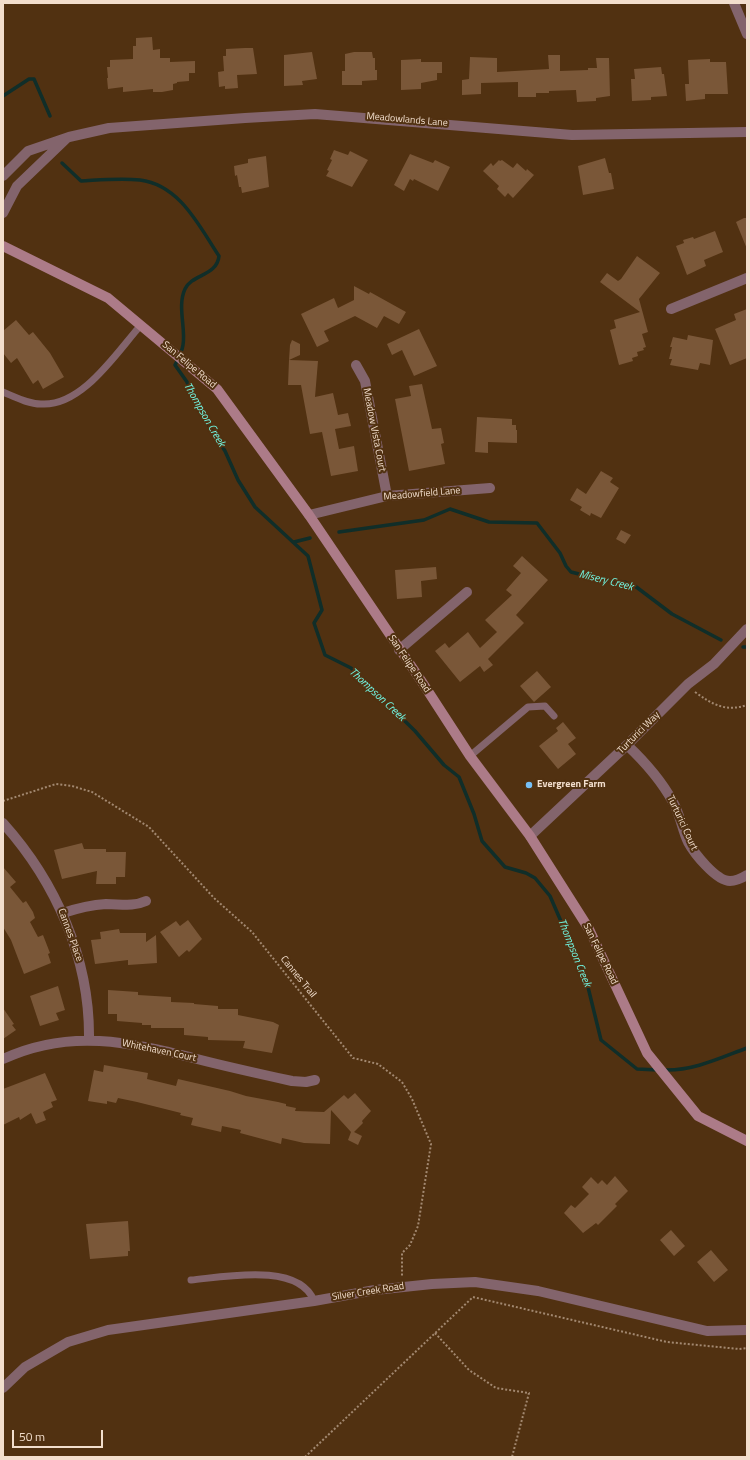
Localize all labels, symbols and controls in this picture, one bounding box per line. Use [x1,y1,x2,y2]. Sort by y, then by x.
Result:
street label: Meadowlands Lane [366,110,448,130]
street label: San Felipe Road [160,339,218,391]
water label: Thompson Creek [180,380,228,450]
street label: Meadow Vista Court [360,387,388,473]
street label: Meadowfield Lane [383,485,461,503]
water label: Misery Creek [577,568,635,594]
street label: San Felipe Road [385,633,433,695]
water label: Thompson Creek [346,666,408,724]
street label: Turturici Way [615,709,663,757]
place label: Evergreen Farm [537,779,606,791]
marker: Evergreen Farm [524,780,534,790]
street label: Turturici Court [664,794,700,852]
street label: Cannes Place [55,907,85,963]
water label: Thompson Creek [554,917,594,989]
street label: San Felipe Road [580,921,620,987]
street label: Cannes Trail [277,954,319,1000]
street label: Whitehaven Court [121,1037,197,1065]
street label: Silver Creek Road [331,1280,405,1304]
scale bar [14,1422,105,1448]
text: 50 m [19,1427,45,1446]

